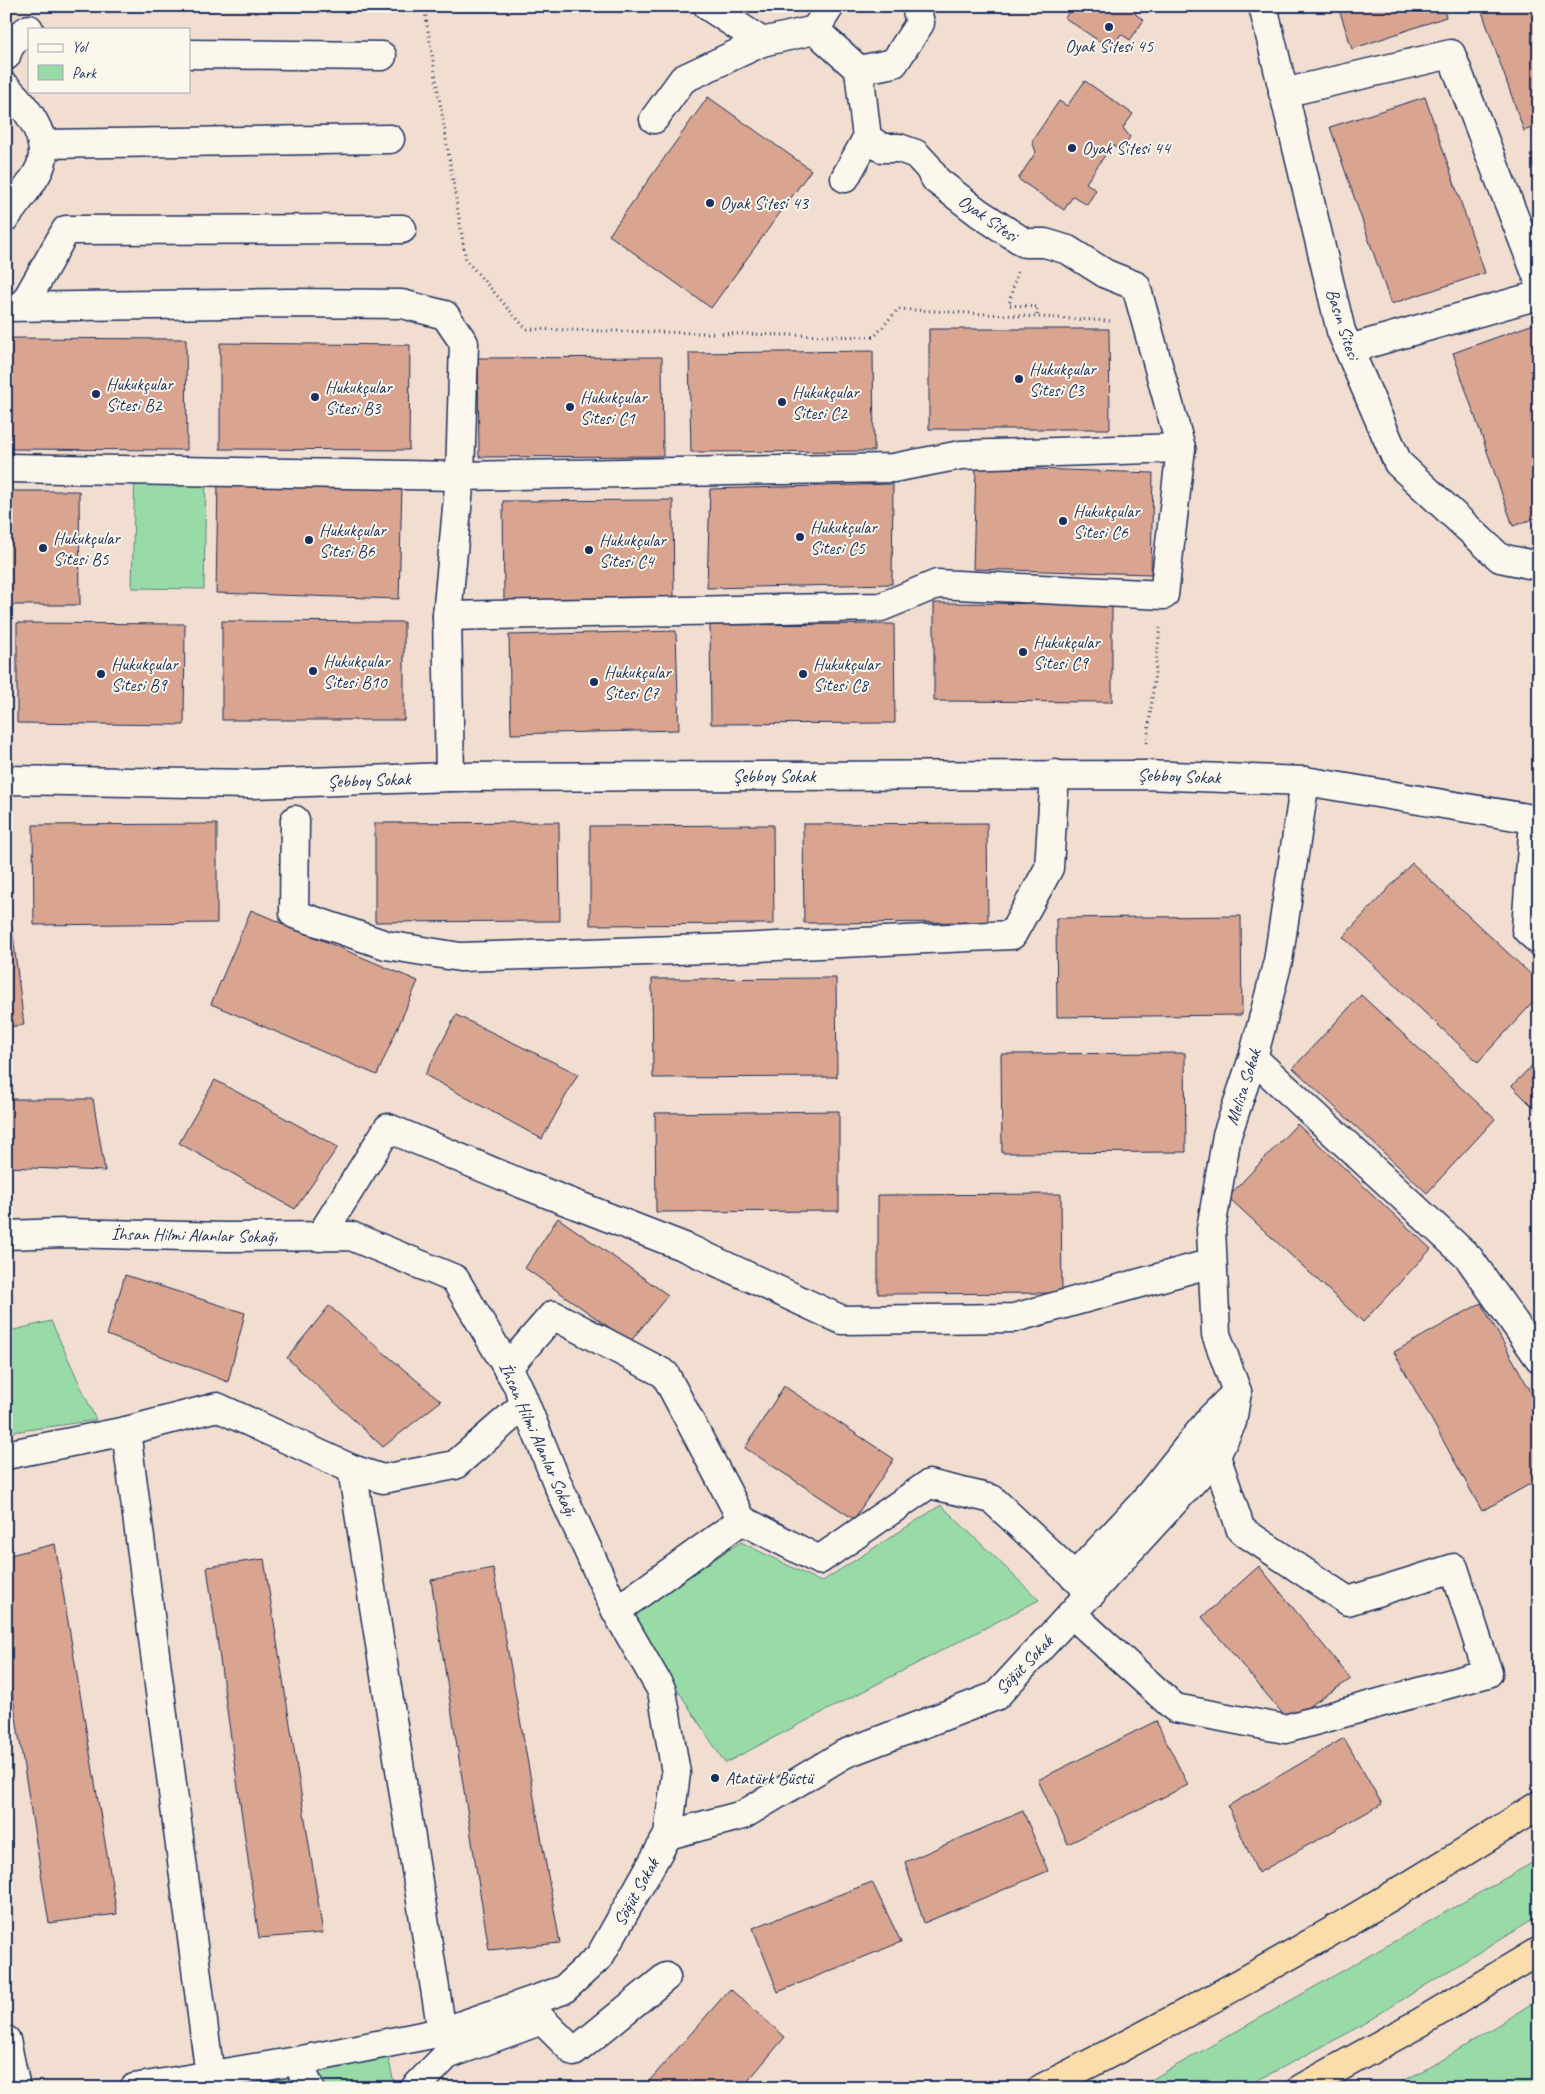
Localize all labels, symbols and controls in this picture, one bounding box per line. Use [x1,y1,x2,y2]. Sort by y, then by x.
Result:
marker: Oyak Sitesi 45 [1103,21,1115,33]
legend [28,28,190,92]
place label: Oyak Sitesi 45 [1065,35,1154,57]
text: Yol [72,38,89,57]
text: Park [72,64,97,83]
place label: Oyak Sitesi 44 [1082,137,1172,159]
marker: Oyak Sitesi 44 [1066,142,1078,154]
street label: Oyak Sitesi [954,190,1024,248]
place label: Oyak Sitesi 43 [720,192,810,214]
marker: Oyak Sitesi 43 [704,197,716,209]
street label: Basın Sitesi [1321,286,1366,365]
place label: Hukukçular Sitesi C3 [1029,358,1097,401]
place label: Hukukçular Sitesi B2 [106,373,174,416]
marker: Hukukçular Sitesi C3 [1013,373,1025,385]
place label: Hukukçular Sitesi B3 [325,376,393,419]
place label: Hukukçular Sitesi C2 [792,381,860,424]
place label: Hukukçular Sitesi C1 [580,386,648,429]
marker: Hukukçular Sitesi B2 [90,388,102,400]
marker: Hukukçular Sitesi B3 [309,391,321,403]
marker: Hukukçular Sitesi C2 [776,396,788,408]
marker: Hukukçular Sitesi C1 [564,401,576,413]
place label: Hukukçular Sitesi C6 [1073,500,1141,543]
marker: Hukukçular Sitesi C6 [1057,515,1069,527]
place label: Hukukçular Sitesi C5 [810,516,878,559]
place label: Hukukçular Sitesi B6 [319,519,387,562]
place label: Hukukçular Sitesi B5 [53,527,121,570]
place label: Hukukçular Sitesi C4 [599,529,667,572]
marker: Hukukçular Sitesi C5 [794,531,806,543]
marker: Hukukçular Sitesi B6 [303,534,315,546]
marker: Hukukçular Sitesi B5 [37,542,49,554]
marker: Hukukçular Sitesi C4 [583,544,595,556]
place label: Hukukçular Sitesi C9 [1033,631,1101,674]
marker: Hukukçular Sitesi C9 [1017,646,1029,658]
place label: Hukukçular Sitesi B10 [323,650,391,693]
place label: Hukukçular Sitesi B9 [111,653,179,696]
place label: Hukukçular Sitesi C8 [813,653,881,696]
place label: Hukukçular Sitesi C7 [604,661,672,704]
marker: Hukukçular Sitesi B10 [307,665,319,677]
marker: Hukukçular Sitesi B9 [95,668,107,680]
marker: Hukukçular Sitesi C8 [797,668,809,680]
marker: Hukukçular Sitesi C7 [588,676,600,688]
street label: Şebboy Sokak [1137,764,1222,788]
street label: Şebboy Sokak [732,765,817,787]
street label: Şebboy Sokak [327,768,412,792]
street label: Melisa Sokak [1220,1045,1266,1128]
street label: İhsan Hilmi Alanlar Sokağı [111,1223,278,1247]
street label: İhsan Hilmi Alanlar Sokağı [494,1359,582,1520]
street label: Söğüt Sokak [990,1630,1059,1699]
place label: Atatürk Büstü [725,1767,815,1789]
marker: Atatürk Büstü [709,1772,721,1784]
street label: Söğüt Sokak [609,1853,664,1930]

